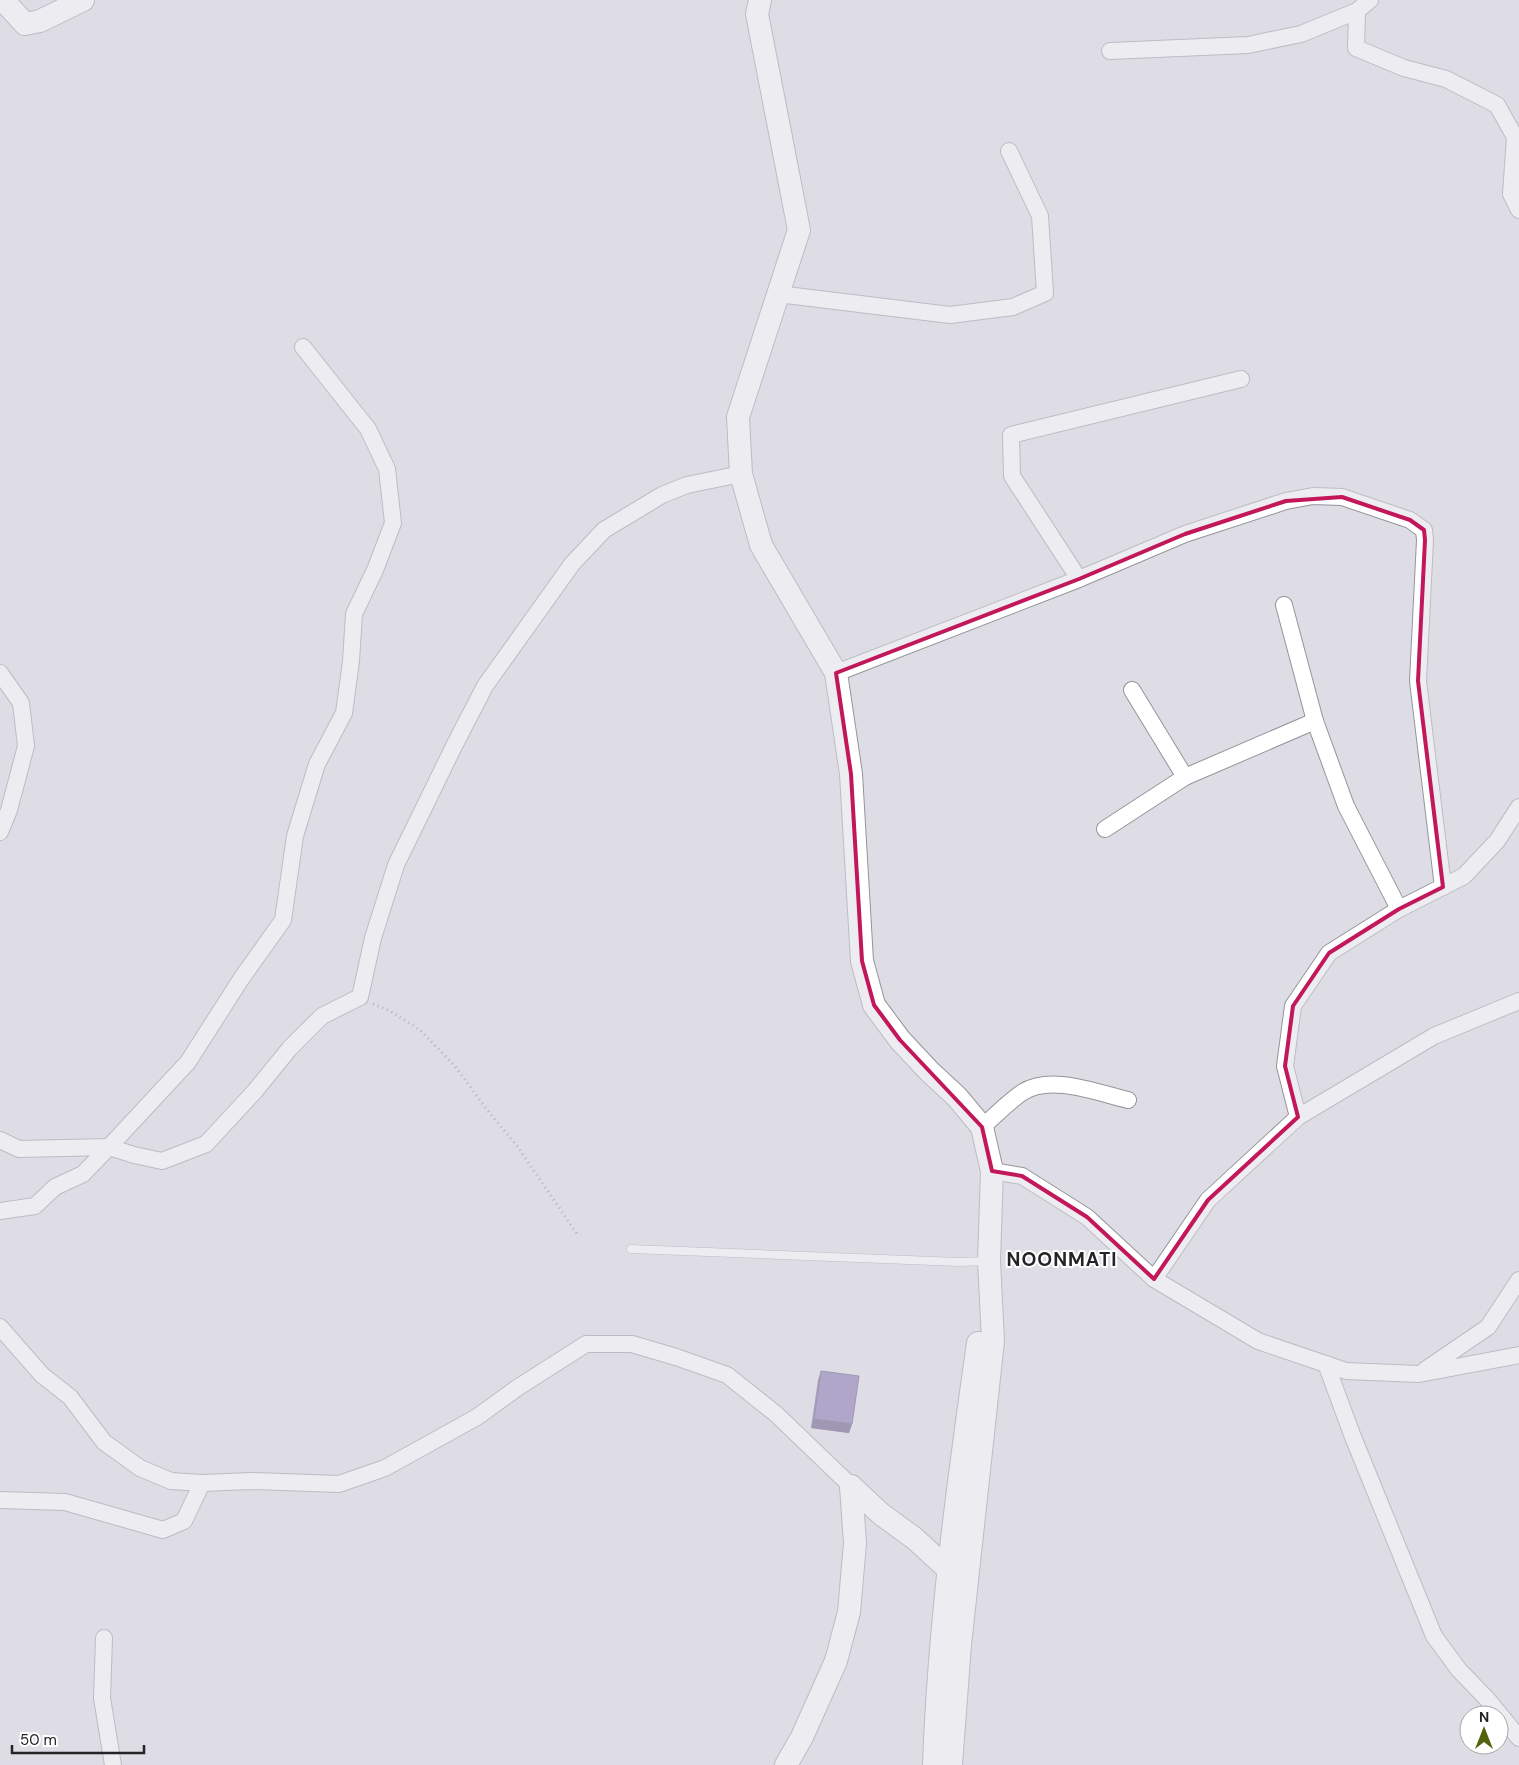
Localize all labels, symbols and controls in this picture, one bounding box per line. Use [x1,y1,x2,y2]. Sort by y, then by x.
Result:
district label: NOONMATI [1007,1247,1117,1272]
north arrow [1459,1705,1509,1755]
text: N [1479,1708,1489,1726]
scale bar [12,1722,145,1754]
text: 50 m [20,1730,57,1750]

